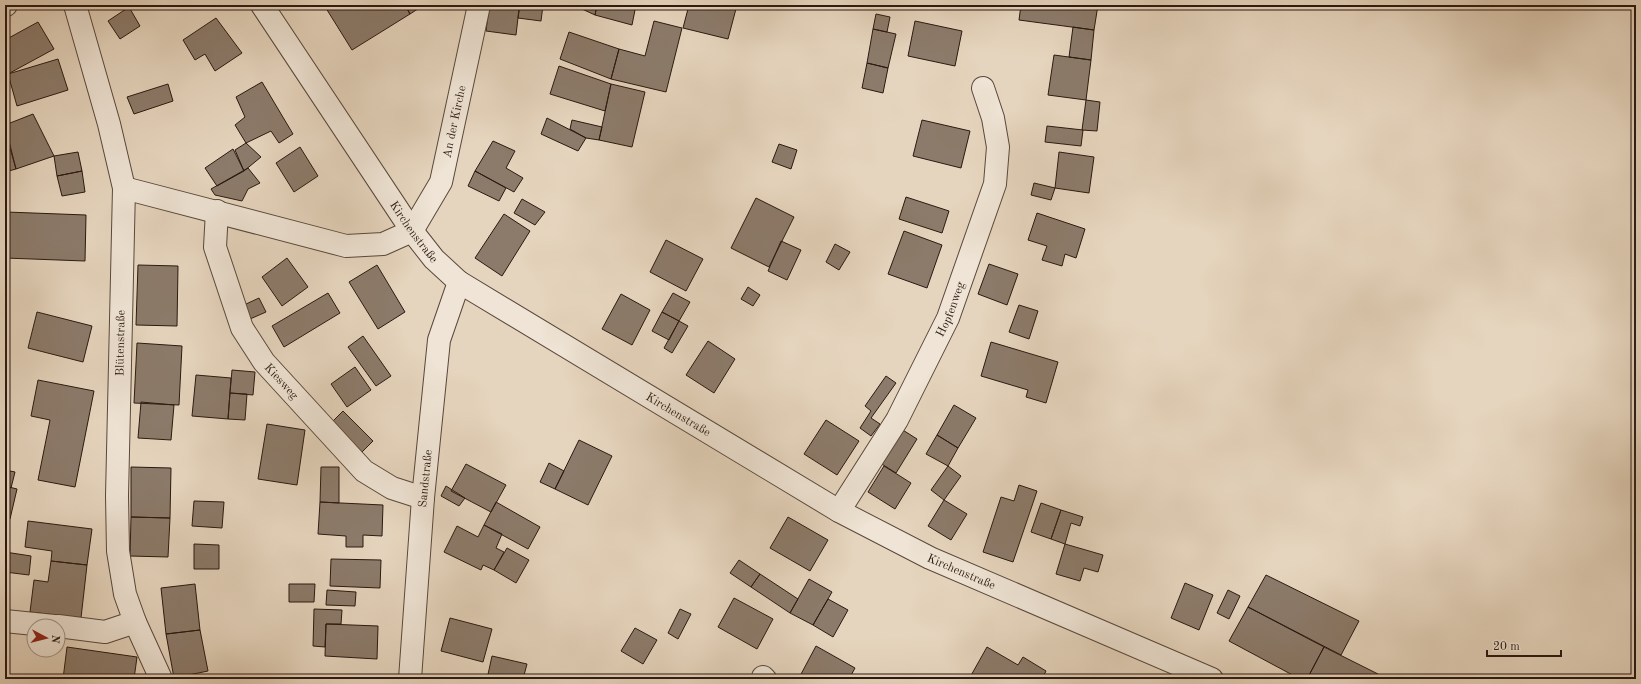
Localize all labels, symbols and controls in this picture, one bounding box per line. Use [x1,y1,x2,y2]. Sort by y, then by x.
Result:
street label: An der Kirche [441,84,469,159]
street label: Kirchenstraße [387,199,440,266]
street label: Hopfenweg [935,280,967,339]
street label: Blütenstraße [114,309,128,376]
street label: Kiesweg [262,362,300,402]
street label: Kirchenstraße [643,391,713,439]
street label: Sandstraße [417,449,435,508]
street label: Kirchenstraße [925,552,997,592]
north arrow [26,618,66,658]
scale bar [1487,632,1561,658]
text: N [48,634,60,644]
text: 20 m [1493,641,1520,653]

